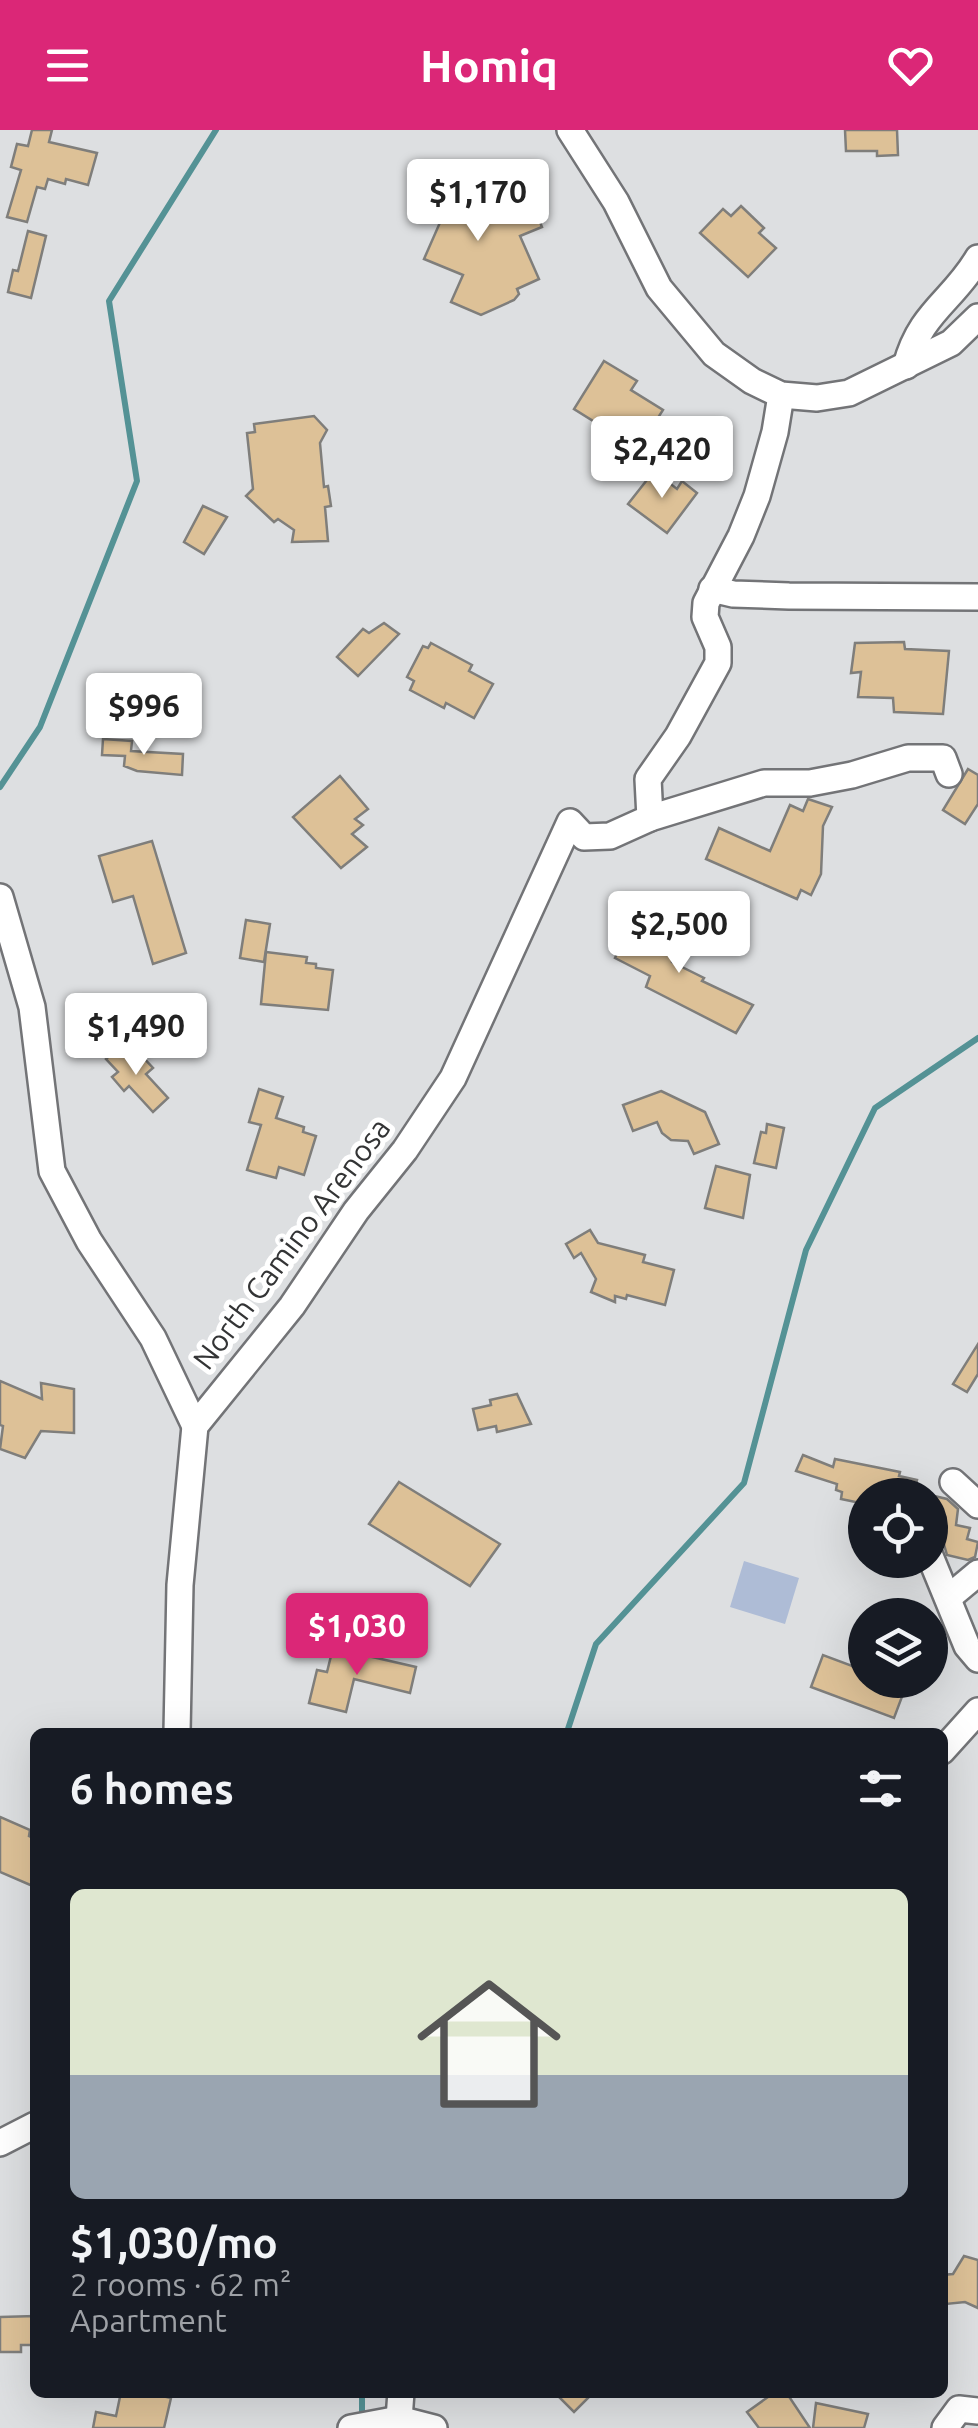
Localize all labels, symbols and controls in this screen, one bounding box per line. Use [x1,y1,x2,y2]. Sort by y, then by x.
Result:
icon: menu [40,38,95,93]
icon: heart [883,38,938,93]
text: Homiq [420,40,558,91]
pin: $1,170 [397,159,559,244]
text: $1,170 [429,173,527,209]
pin: $2,420 [581,416,743,501]
text: $2,420 [613,430,711,466]
pin: $996 [85,673,203,758]
text: $996 [108,687,180,723]
pin: $2,500 [598,891,760,976]
text: $2,500 [630,905,728,941]
pin: $1,490 [55,993,217,1078]
text: $1,490 [87,1007,185,1043]
street label: North Camino Arenosa [186,1111,397,1376]
map controls [848,1478,948,1698]
button: locate [848,1478,948,1578]
pin: $1,030 [276,1593,438,1678]
button: layers [848,1598,948,1698]
text: $1,030 [308,1607,406,1643]
icon: filters [853,1761,908,1816]
text: 6 homes [70,1765,234,1812]
icon: home [399,1954,579,2134]
text: $1,030/mo [70,2219,278,2266]
text: 2 rooms · 62 m² [70,2266,291,2302]
text: Apartment [70,2302,227,2338]

